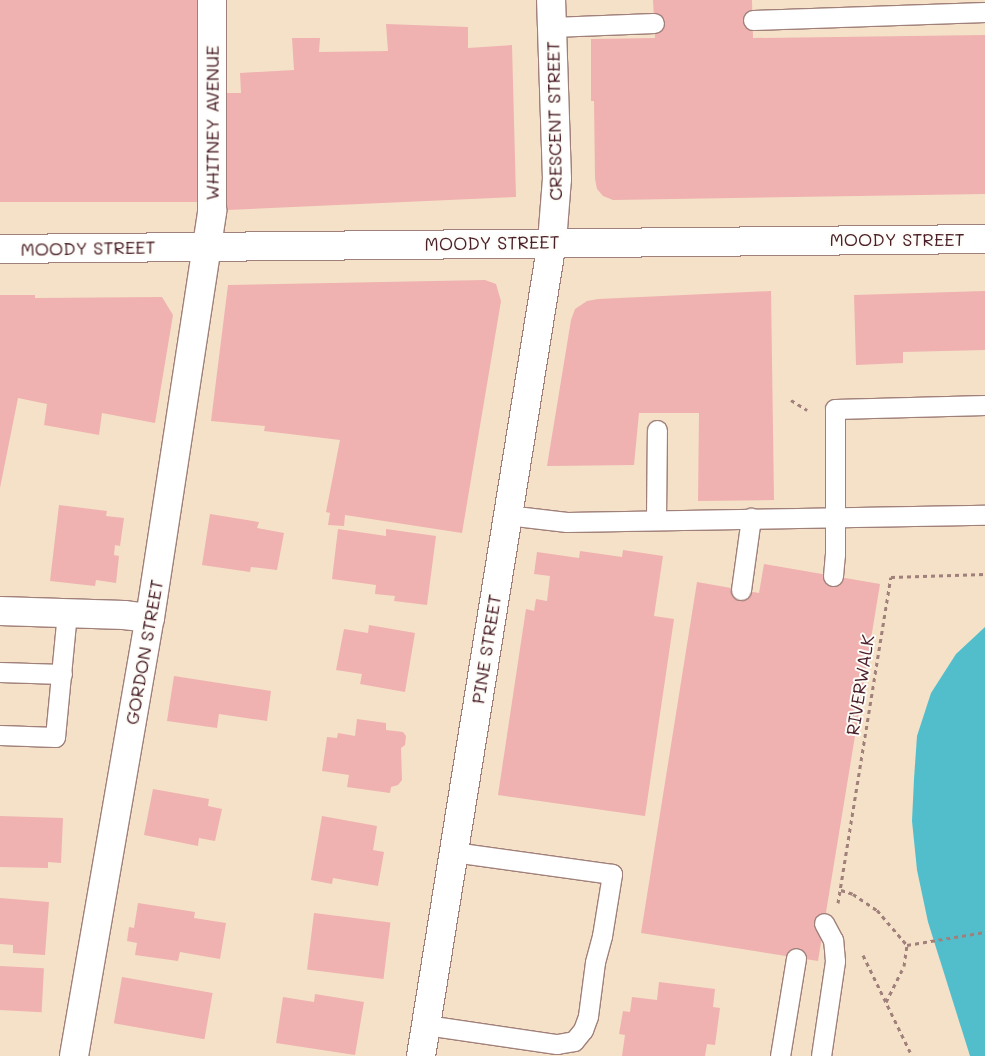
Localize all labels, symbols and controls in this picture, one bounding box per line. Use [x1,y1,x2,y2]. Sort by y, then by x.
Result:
street label: CRESCENT STREET [542,41,566,201]
street label: WHITNEY AVENUE [201,46,223,200]
street label: MOODY STREET [829,228,965,250]
street label: MOODY STREET [424,231,560,255]
street label: MOODY STREET [20,236,156,260]
street label: GORDON STREET [121,578,167,726]
street label: PINE STREET [467,593,505,705]
street label: RIVERWALK [841,633,879,737]

